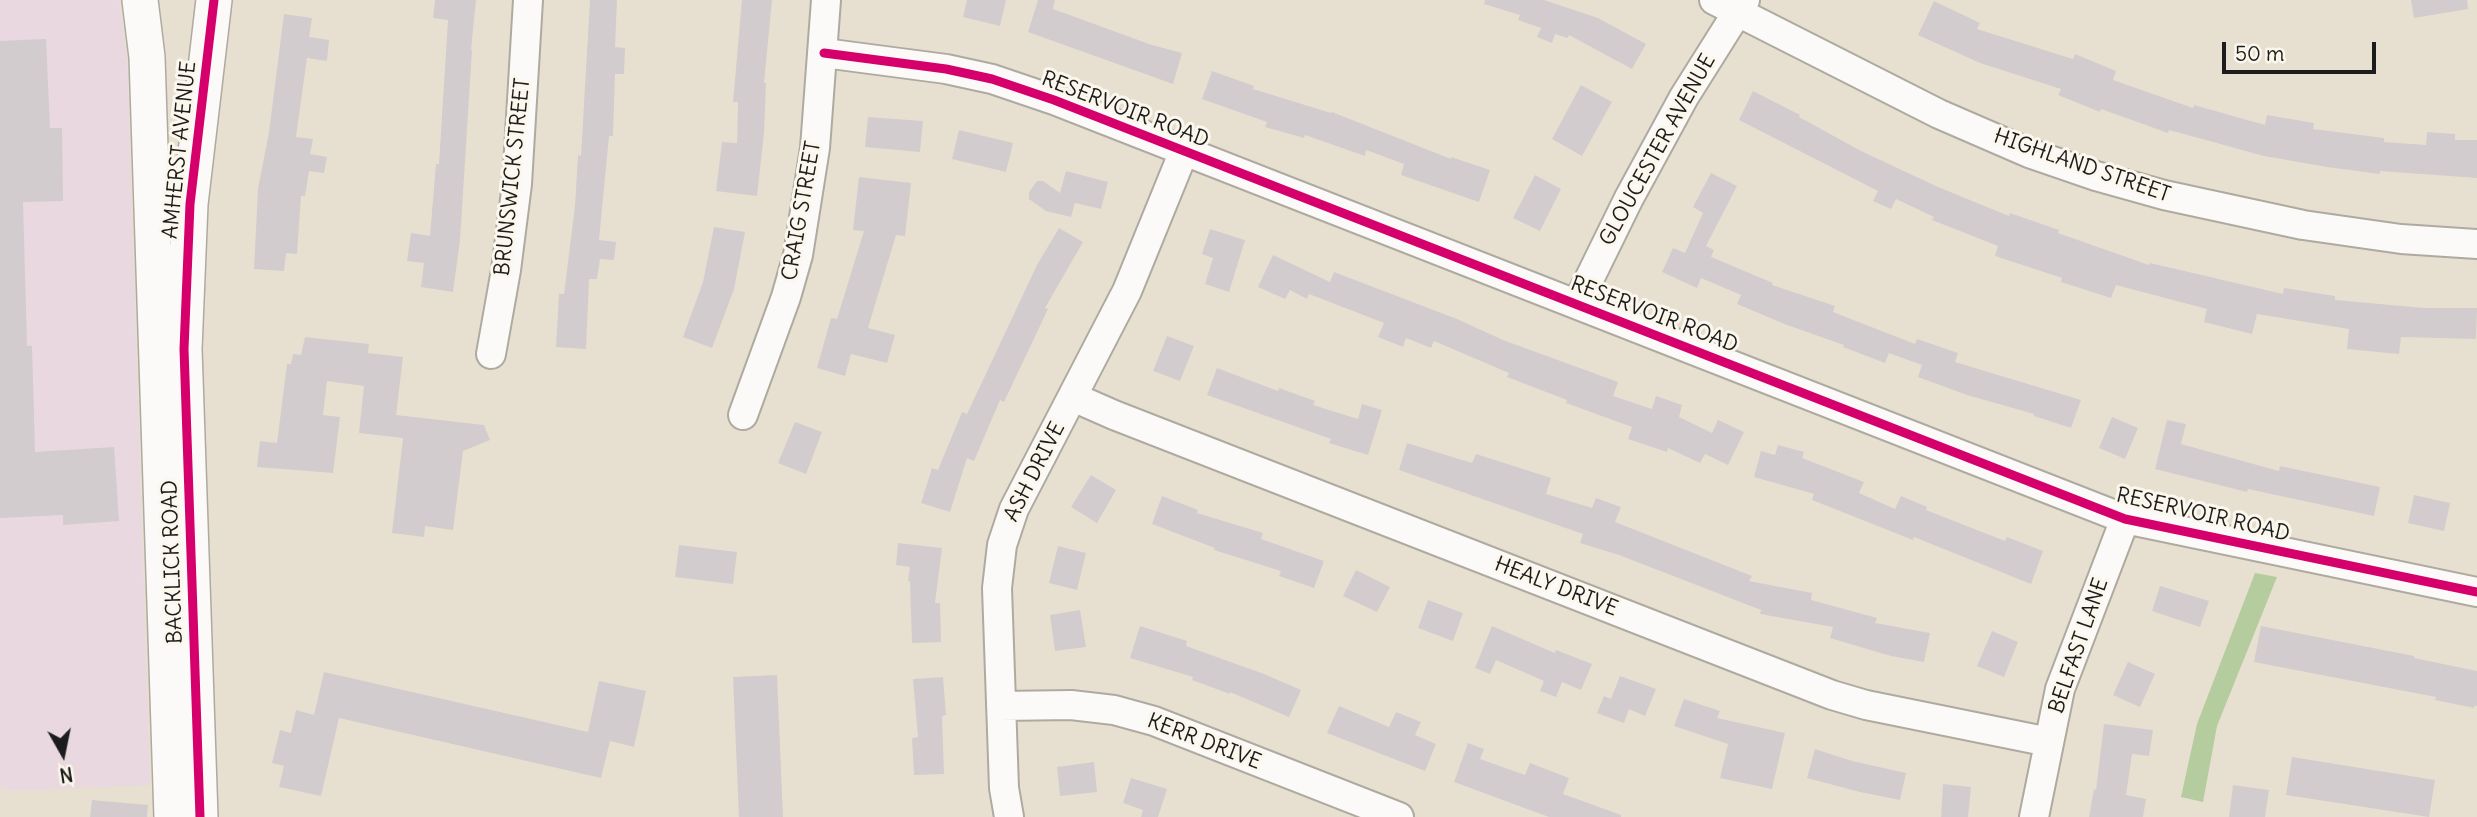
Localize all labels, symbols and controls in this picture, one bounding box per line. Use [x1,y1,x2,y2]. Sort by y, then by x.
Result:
scale bar [2225,28,2379,72]
text: 50 m [2235,40,2284,67]
street label: GLOUCESTER AVENUE [1595,50,1721,250]
street label: AMHERST AVENUE [158,60,202,240]
street label: RESERVOIR ROAD [1038,66,1212,154]
street label: BRUNSWICK STREET [490,77,536,277]
street label: HIGHLAND STREET [1990,124,2174,208]
street label: CRAIG STREET [777,139,827,283]
street label: RESERVOIR ROAD [1567,271,1741,359]
street label: ASH DRIVE [999,418,1071,526]
street label: BACKLICK ROAD [158,480,188,644]
street label: RESERVOIR ROAD [2114,483,2292,547]
street label: HEALY DRIVE [1491,552,1621,622]
street label: BELFAST LANE [2044,575,2114,717]
street label: KERR DRIVE [1144,709,1264,775]
north arrow [28,719,98,789]
text: N [58,762,75,788]

